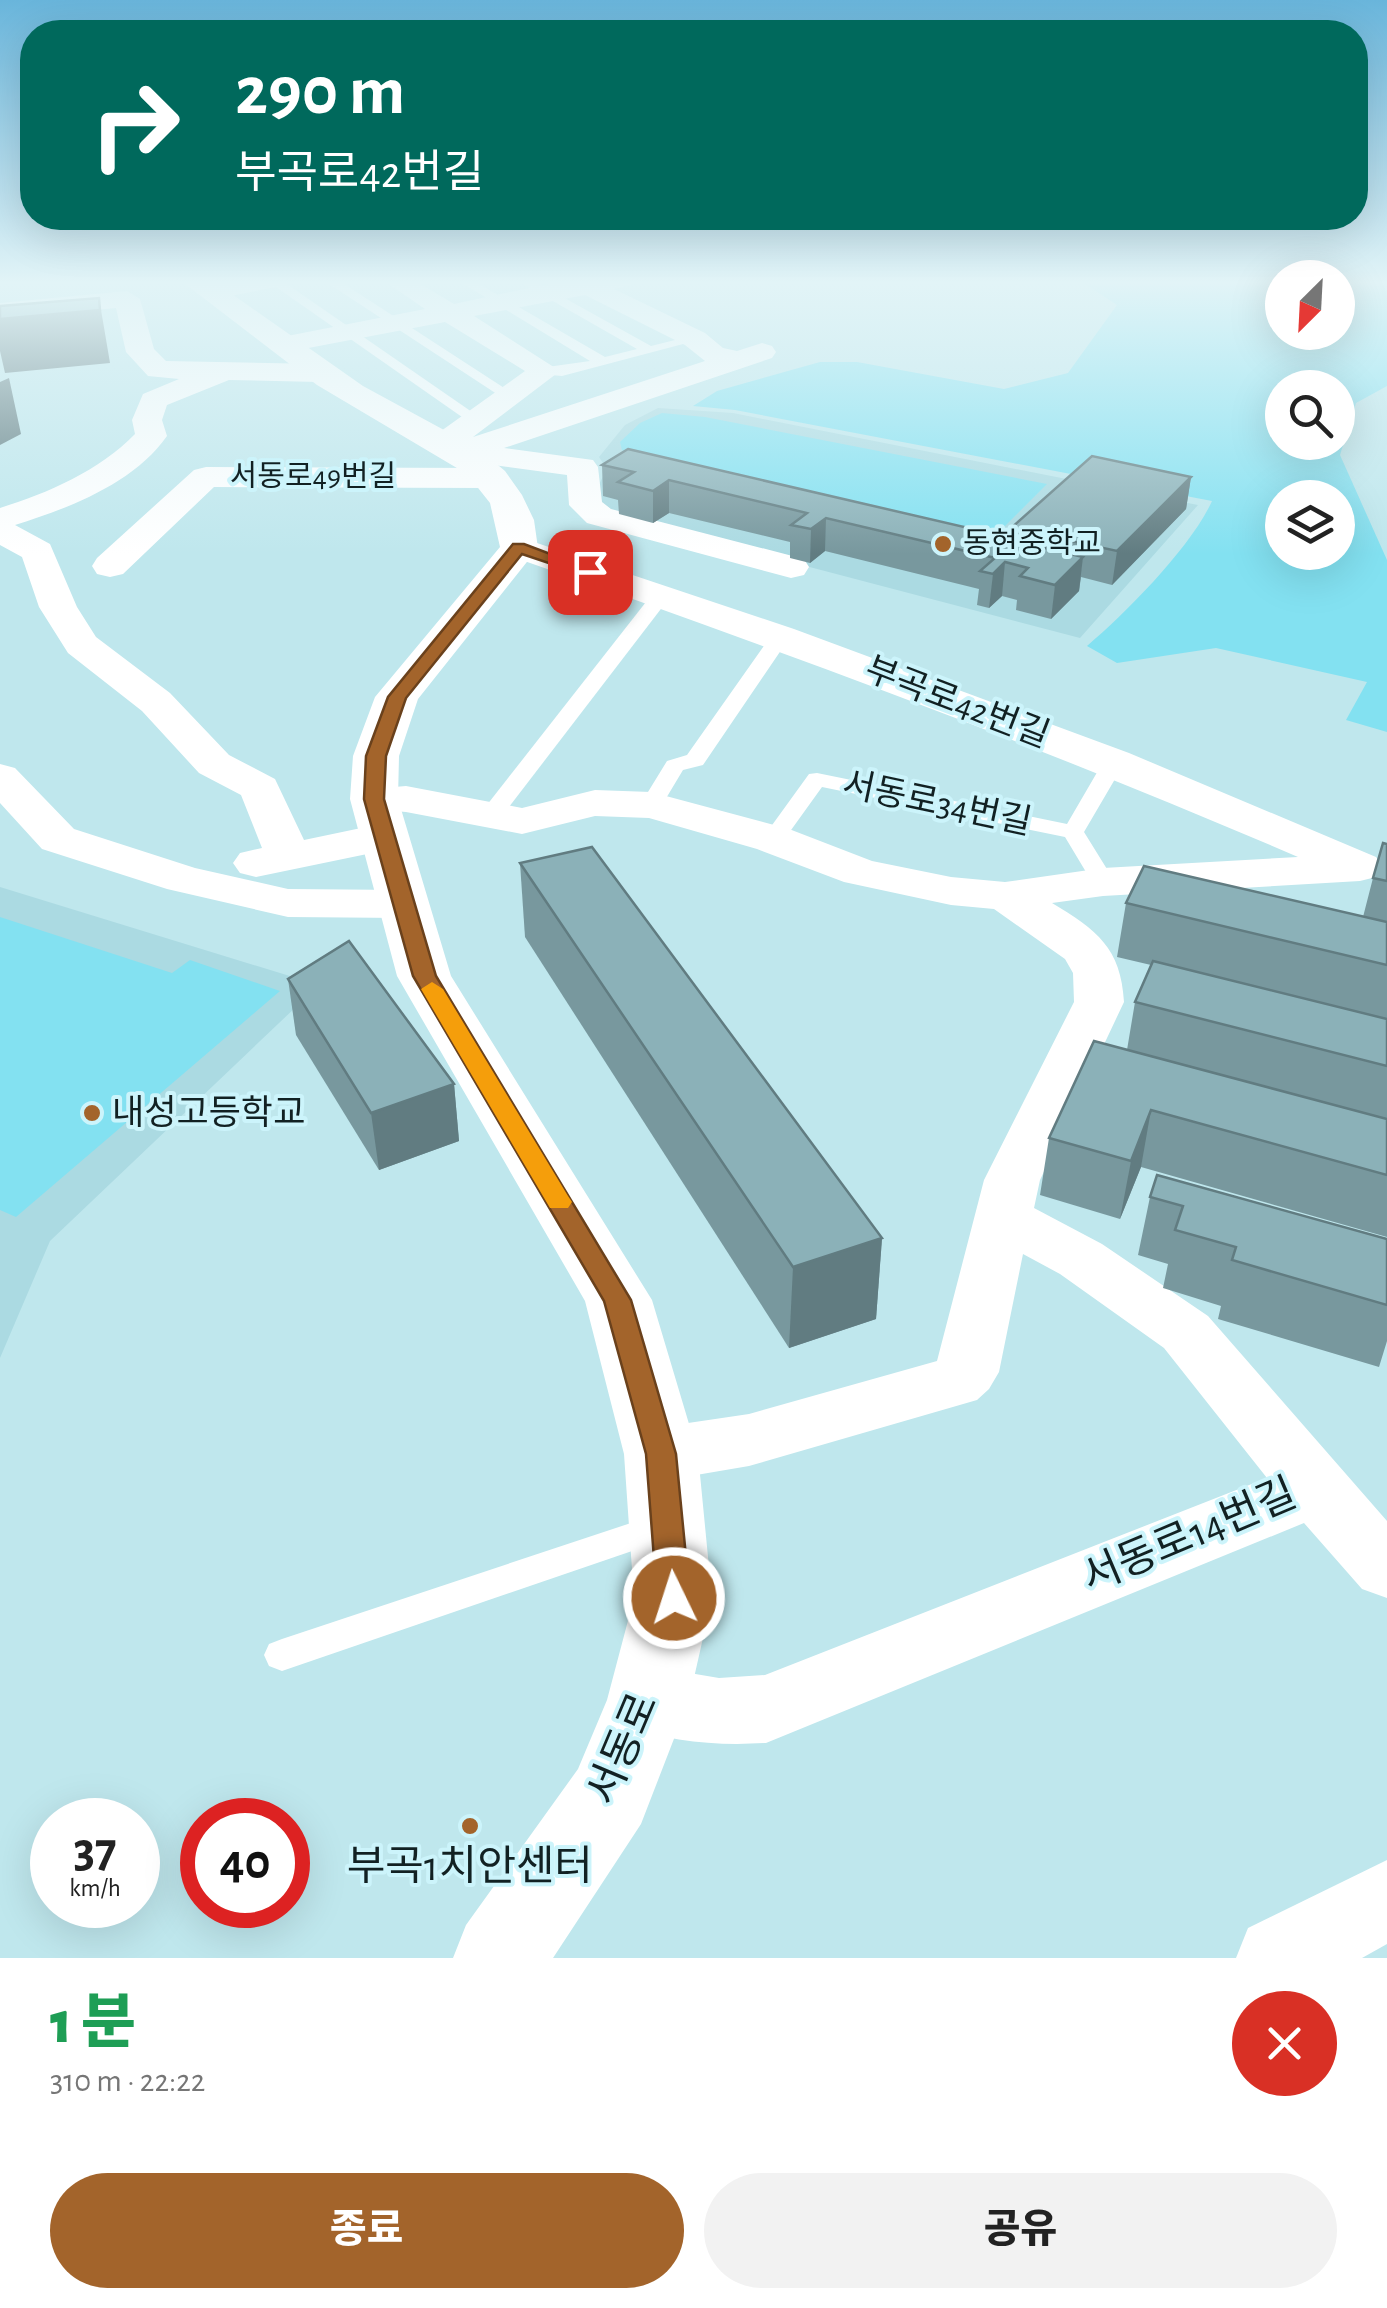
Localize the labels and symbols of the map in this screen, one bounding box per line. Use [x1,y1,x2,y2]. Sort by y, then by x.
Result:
north arrow [1265,260,1355,350]
street label: 서동로49번길 [230,460,396,492]
place label: 동현중학교 [963,528,1101,559]
pin [548,530,633,615]
marker: 동현중학교 [932,533,954,555]
street label: 부곡로42번길 [860,651,1054,754]
street label: 서동로34번길 [839,766,1035,841]
place label: 내성고등학교 [112,1095,305,1131]
marker: 내성고등학교 [81,1102,103,1124]
street label: 서동로14번길 [1076,1471,1302,1600]
position arrow [622,1546,726,1650]
street label: 서동로 [580,1687,665,1811]
speed limit sign: 40 [180,1798,310,1928]
marker: 부곡1치안센터 [459,1815,481,1837]
place label: 부곡1치안센터 [347,1844,593,1888]

